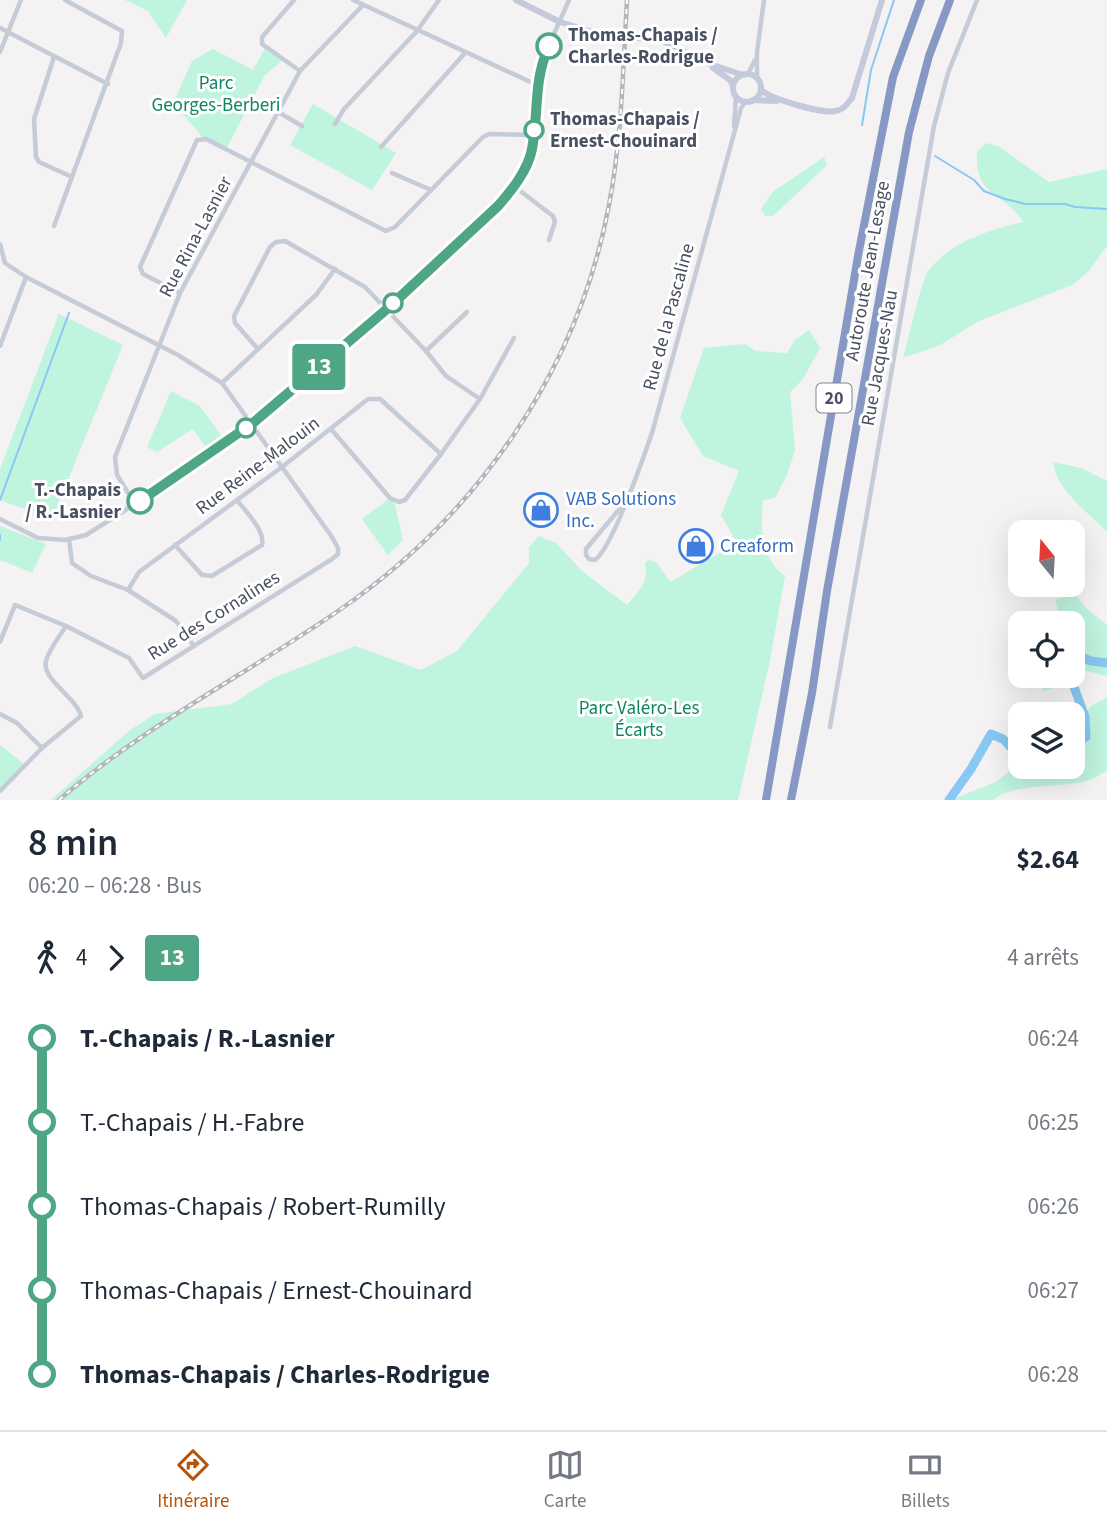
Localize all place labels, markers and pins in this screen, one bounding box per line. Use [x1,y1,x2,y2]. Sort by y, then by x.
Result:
place label: Thomas-Chapais / Charles-Rodrigue [568,22,718,71]
marker: Thomas-Chapais / Charles-Rodrigue [536,33,562,59]
place label: Thomas-Chapais / Ernest-Chouinard [550,106,700,155]
marker: Thomas-Chapais / Ernest-Chouinard [524,120,544,140]
unlabelled marker [383,293,403,313]
unlabelled marker [236,418,256,438]
place label: T.-Chapais / R.-Lasnier [25,477,121,526]
place label: VAB Solutions Inc. [566,486,676,535]
marker: T.-Chapais / R.-Lasnier [127,488,153,514]
shop icon: VAB Solutions Inc. [522,491,560,529]
shop icon: Creaform [677,527,715,565]
place label: Creaform [720,533,794,560]

